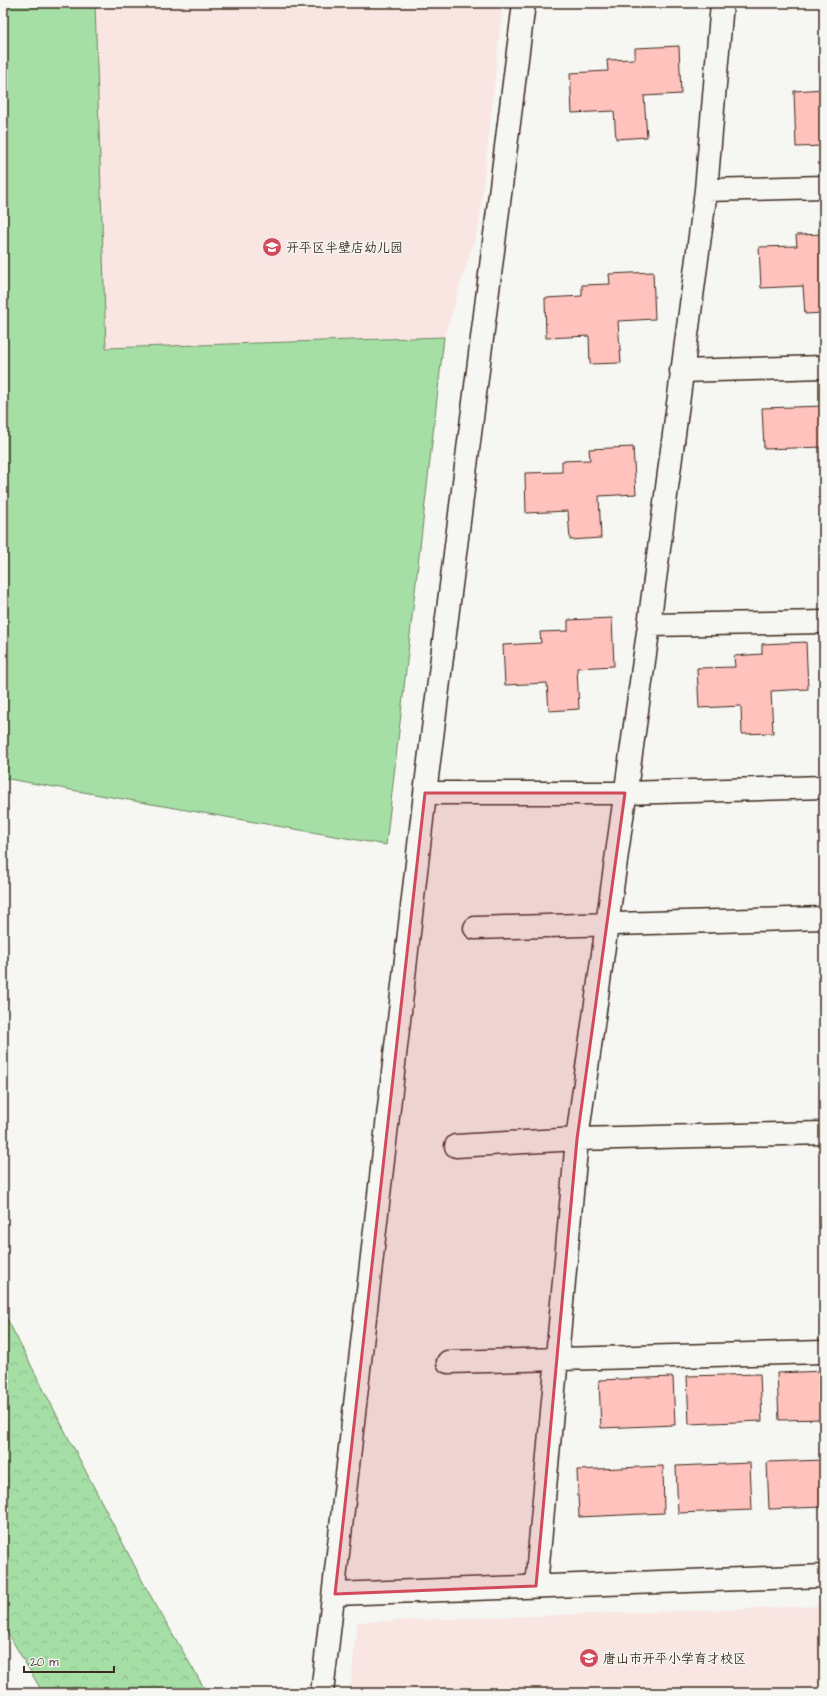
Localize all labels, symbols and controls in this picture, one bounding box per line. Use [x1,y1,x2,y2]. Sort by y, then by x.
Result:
school or university icon: 开平区半壁店幼儿园 [261,236,283,258]
place label: 开平区半壁店幼儿园 [286,239,403,257]
school or university icon: 唐山市开平小学育才校区 [578,1647,600,1669]
scale bar [24,1648,114,1674]
place label: 唐山市开平小学育才校区 [603,1650,746,1668]
text: 20 m [30,1654,59,1671]

